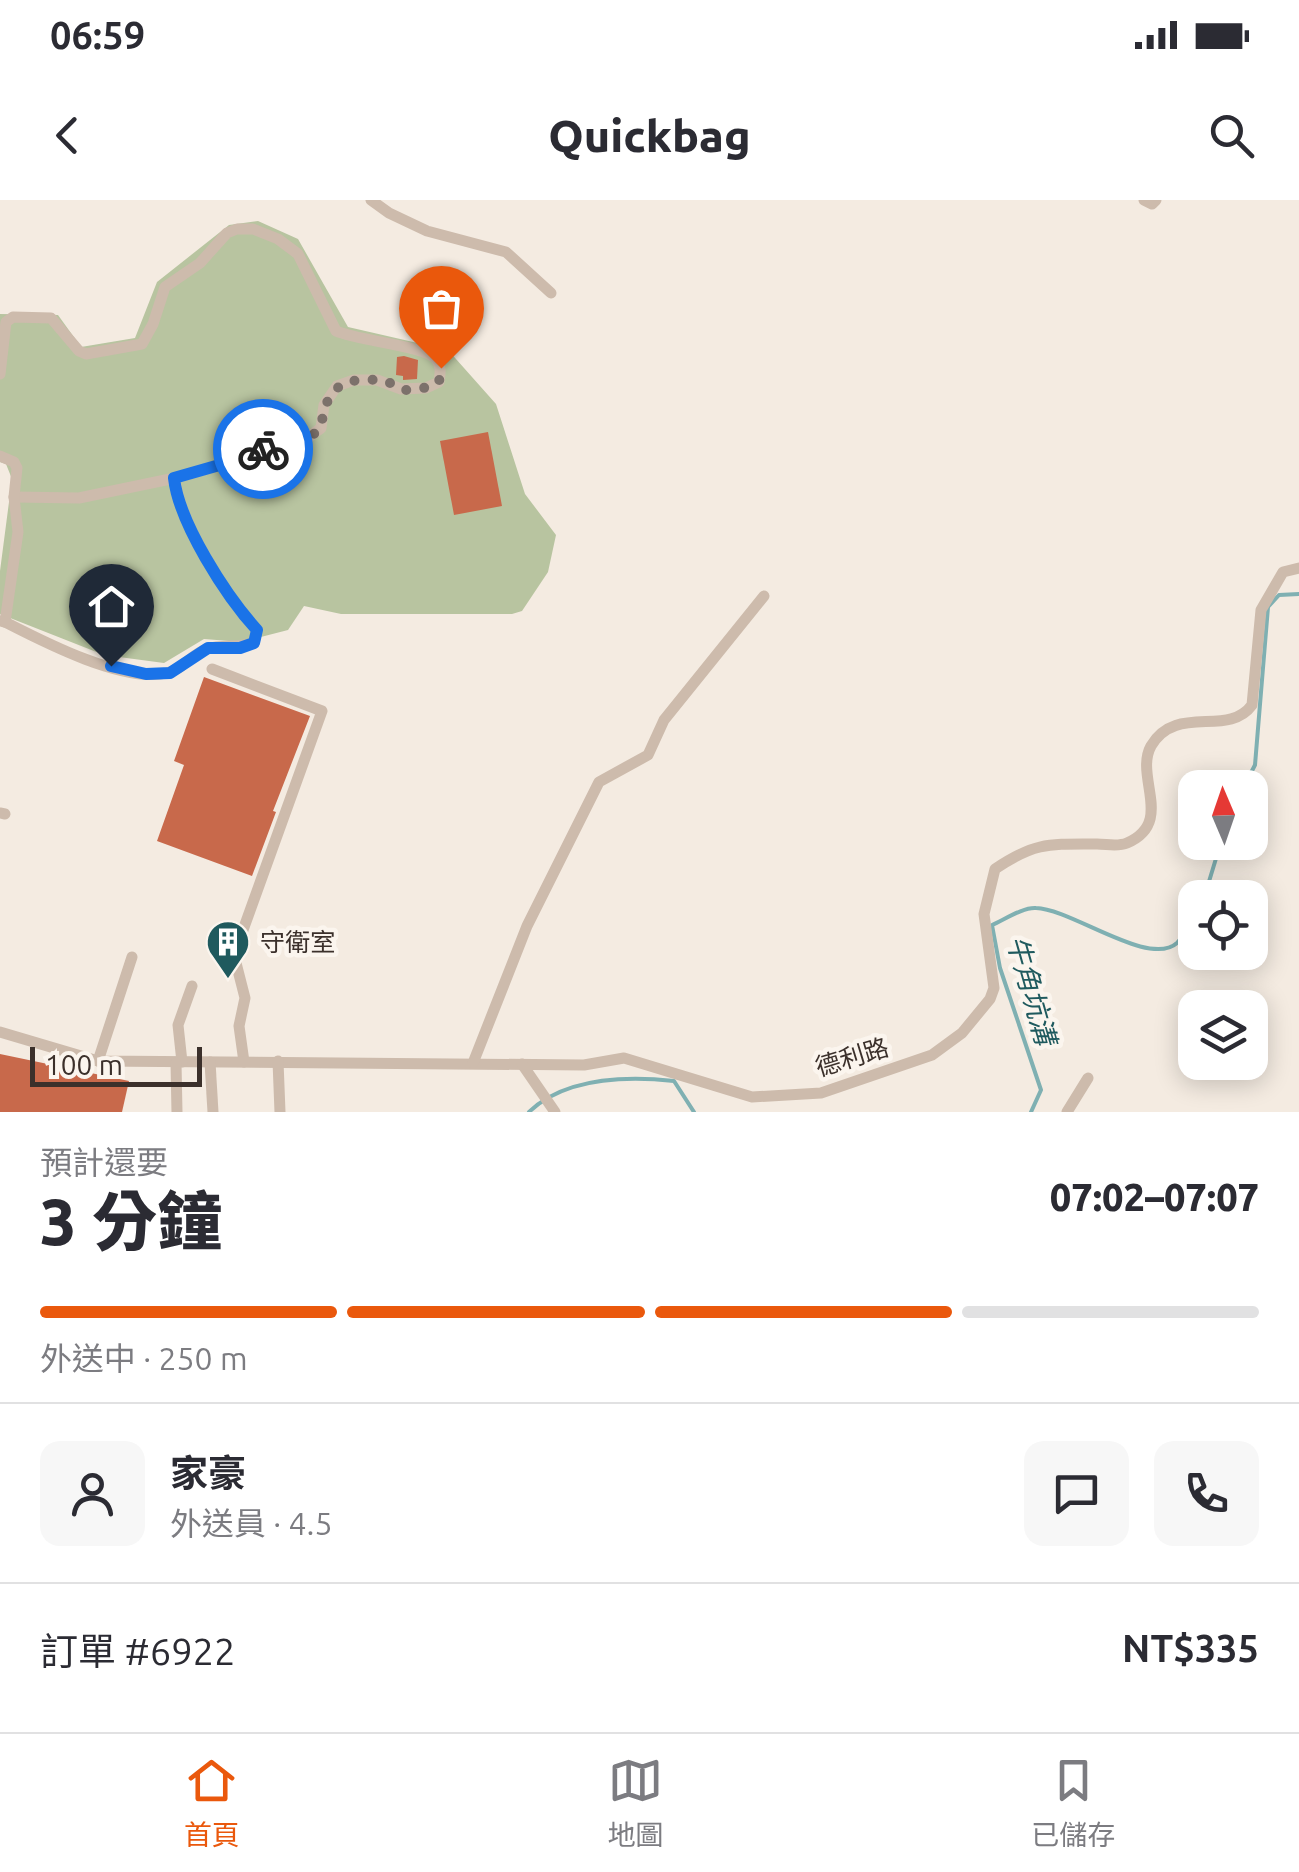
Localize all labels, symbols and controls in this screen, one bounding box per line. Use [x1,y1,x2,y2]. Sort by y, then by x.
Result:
text: 06:59 [50,14,145,56]
icon: back [40,108,95,163]
icon: search [1204,108,1259,163]
text: Quickbag [548,110,751,161]
pin [399,266,484,369]
icon: bag [414,281,469,336]
courier [213,399,313,499]
icon: bike [236,422,291,477]
pin [69,564,154,667]
icon: home [84,579,139,634]
north arrow [1178,770,1268,860]
map controls [1178,770,1268,1080]
button: locate [1178,880,1268,970]
building icon: 守衛室 [205,919,251,980]
place label: 守衛室 [260,928,335,956]
water label: 牛角坑溝 [1002,932,1063,1052]
button: layers [1178,990,1268,1080]
street label: 德利路 [812,1033,892,1081]
scale bar [30,1042,202,1086]
text: 100 m [45,1049,123,1080]
text: 預計還要 [40,1144,168,1180]
text: 07:02–07:07 [1050,1176,1259,1218]
text: 3 分鐘 [40,1184,222,1257]
text: 外送中 · 250 m [40,1340,248,1376]
button: person [40,1441,145,1546]
button: chat [1024,1441,1129,1546]
button: phone [1154,1441,1259,1546]
text: 家豪 [170,1452,246,1494]
text: 外送員 · 4.5 [170,1505,333,1541]
text: NT$335 [1122,1627,1259,1669]
text: 訂單 #6922 [40,1630,235,1672]
tab: 首頁 [184,1753,240,1853]
tab: 地圖 [607,1753,663,1853]
tab: 已儲存 [1031,1753,1115,1853]

